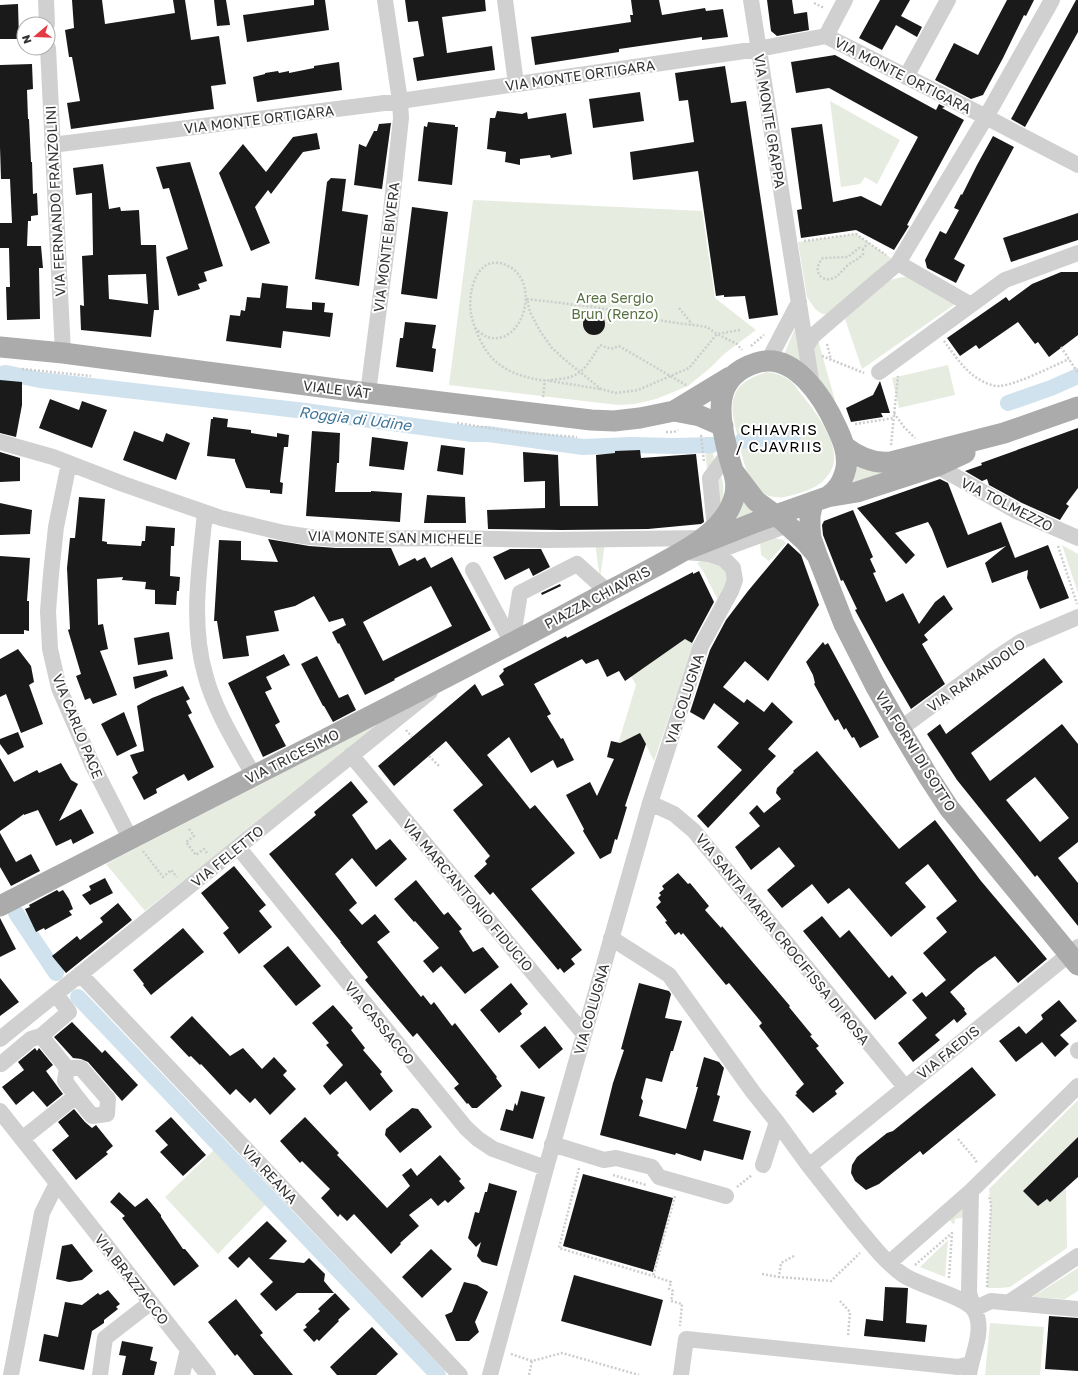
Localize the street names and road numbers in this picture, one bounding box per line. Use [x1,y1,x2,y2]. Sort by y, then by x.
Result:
street label: VIA MONTE ORTIGARA [832,33,975,117]
street label: VIA MONTE GRAPPA [751,53,789,190]
street label: VIA MONTE ORTIGARA [504,56,657,94]
street label: VIA MONTE ORTIGARA [183,101,336,137]
street label: VIA FERNANDO FRANZOLINI [42,105,68,297]
street label: VIA MONTE BIVERA [370,180,402,313]
street label: VIALE VÂT [302,376,372,402]
street label: VIA TOLMEZZO [958,473,1056,535]
street label: VIA MONTE SAN MICHELE [308,527,482,547]
street label: PIAZZA CHIAVRIS [541,562,653,632]
street label: VIA RAMANDOLO [924,635,1028,715]
street label: VIA COLUGNA [661,651,707,746]
street label: VIA CARLO PACE [49,671,107,781]
street label: VIA FORNI DI SOTTO [872,688,960,814]
street label: VIA TRICESIMO [242,725,342,787]
street label: VIA MARC'ANTONIO FIDUCIO [399,815,537,975]
street label: VIA FELETTO [187,822,267,890]
street label: VIA SANTA MARIA CROCIFISSA DI ROSA [692,830,874,1048]
street label: VIA COLUGNA [570,961,612,1057]
street label: VIA CASSACCO [341,978,419,1068]
street label: VIA FAEDIS [913,1022,983,1082]
street label: VIA REANA [239,1141,302,1207]
street label: VIA BRAZZACCO [91,1230,173,1328]

